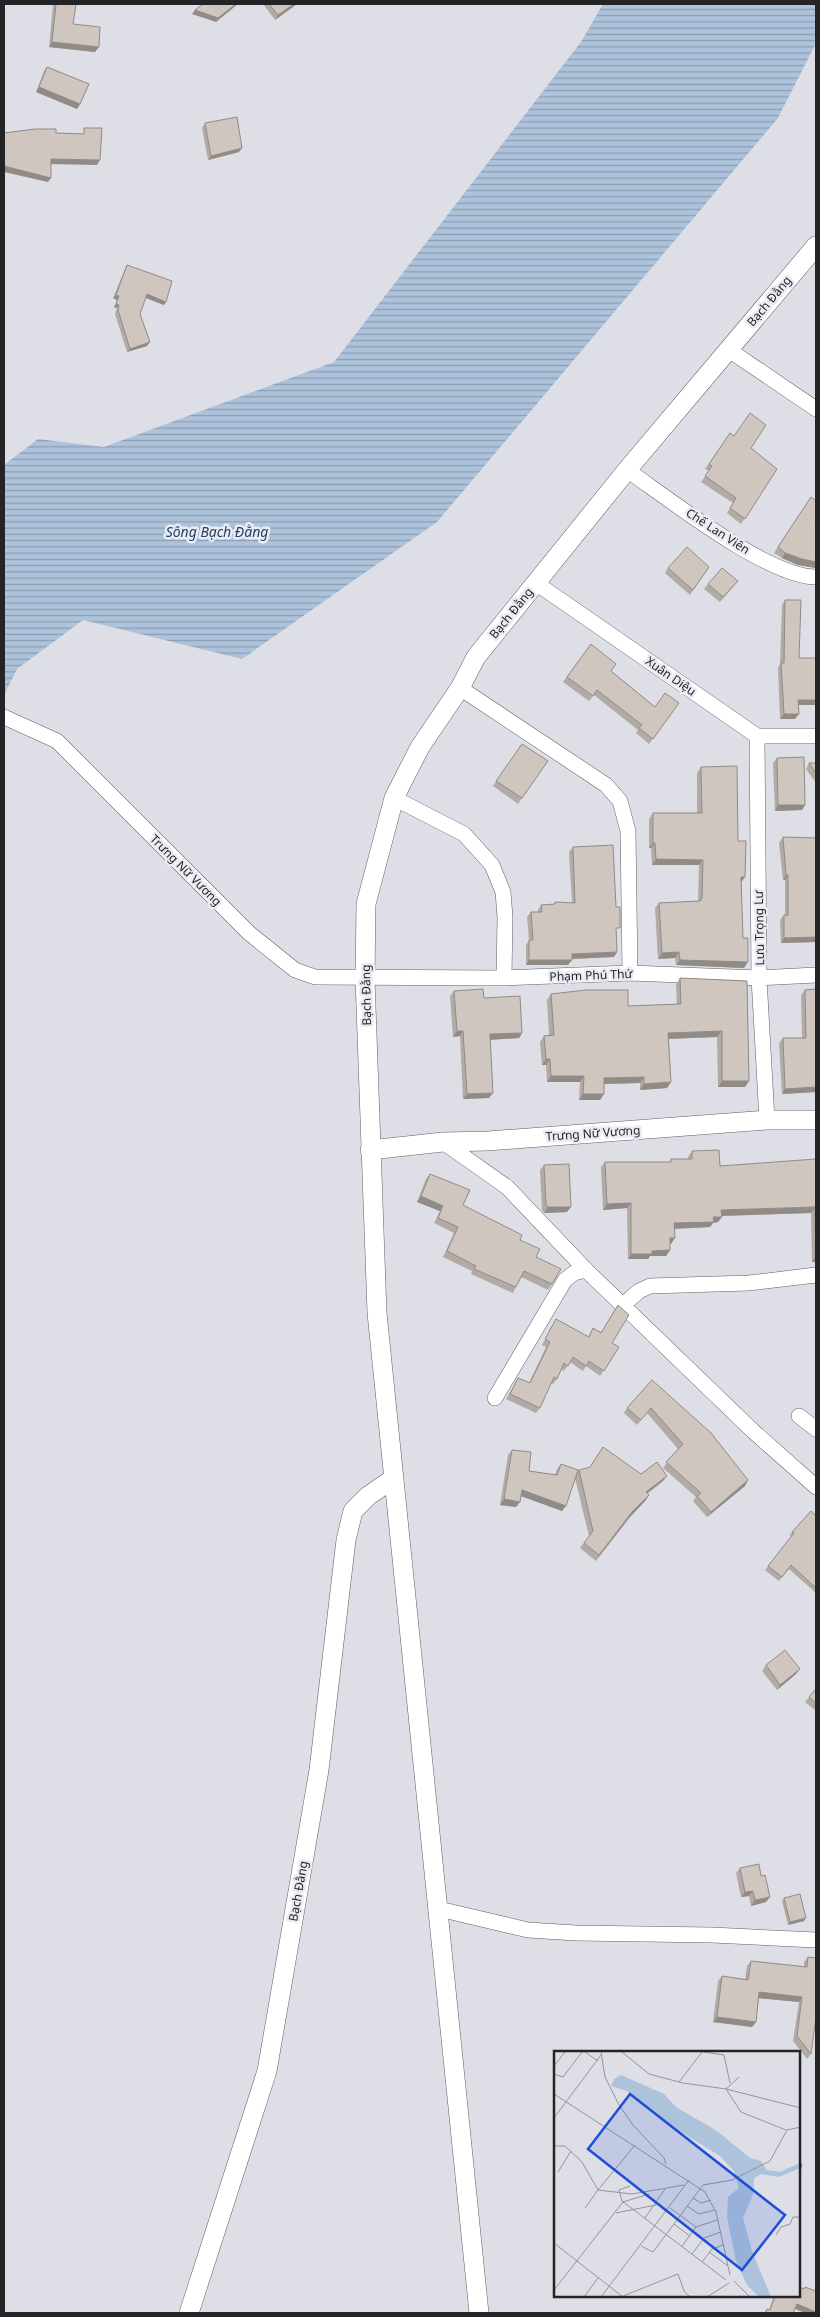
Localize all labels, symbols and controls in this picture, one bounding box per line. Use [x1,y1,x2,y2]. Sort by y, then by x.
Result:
street label: Bạch Đằng [743,272,795,330]
street label: Chế Lan Viên [683,504,753,558]
water label: Sông Bạch Đằng [166,522,268,541]
street label: Bạch Đằng [485,584,537,642]
street label: Xuân Diệu [642,652,700,700]
street label: Trưng Nữ Vương [147,831,225,909]
street label: Lưu Trọng Lư [750,889,768,966]
street label: Bạch Đằng [357,964,375,1026]
street label: Phạm Phú Thứ [549,965,634,985]
street label: Trưng Nữ Vương [545,1121,641,1145]
street label: Bạch Đằng [284,1859,312,1923]
inset map [554,2051,800,2297]

